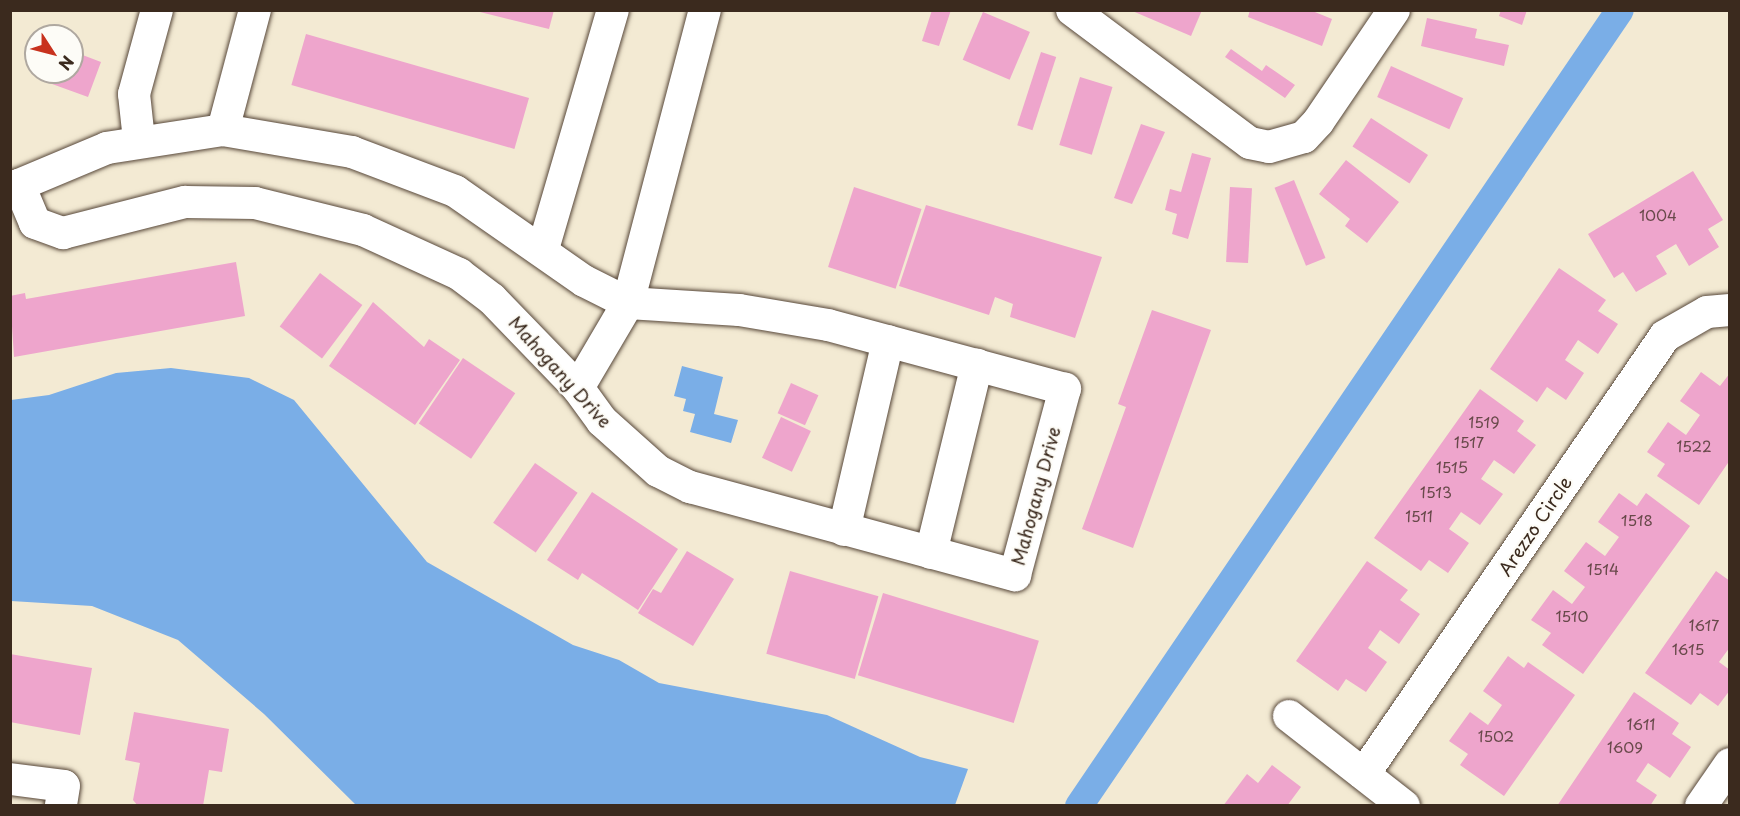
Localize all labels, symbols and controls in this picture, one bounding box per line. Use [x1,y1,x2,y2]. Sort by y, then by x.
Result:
north arrow [24,24,84,84]
text: N [54,51,80,76]
house number: 1004 [1639,206,1677,224]
street label: Mahogany Drive [504,312,616,432]
house number: 1519 [1468,413,1500,431]
street label: Mahogany Drive [1007,424,1065,568]
house number: 1517 [1454,433,1484,451]
house number: 1522 [1676,437,1712,455]
house number: 1515 [1436,458,1468,476]
street label: Arezzo Circle [1494,472,1576,580]
house number: 1513 [1420,483,1452,501]
house number: 1511 [1405,507,1433,525]
house number: 1518 [1621,511,1653,529]
house number: 1514 [1587,560,1619,578]
house number: 1510 [1555,607,1589,625]
house number: 1617 [1689,616,1719,634]
house number: 1615 [1672,640,1704,658]
house number: 1611 [1627,715,1655,733]
house number: 1502 [1478,727,1514,745]
house number: 1609 [1607,738,1643,756]

